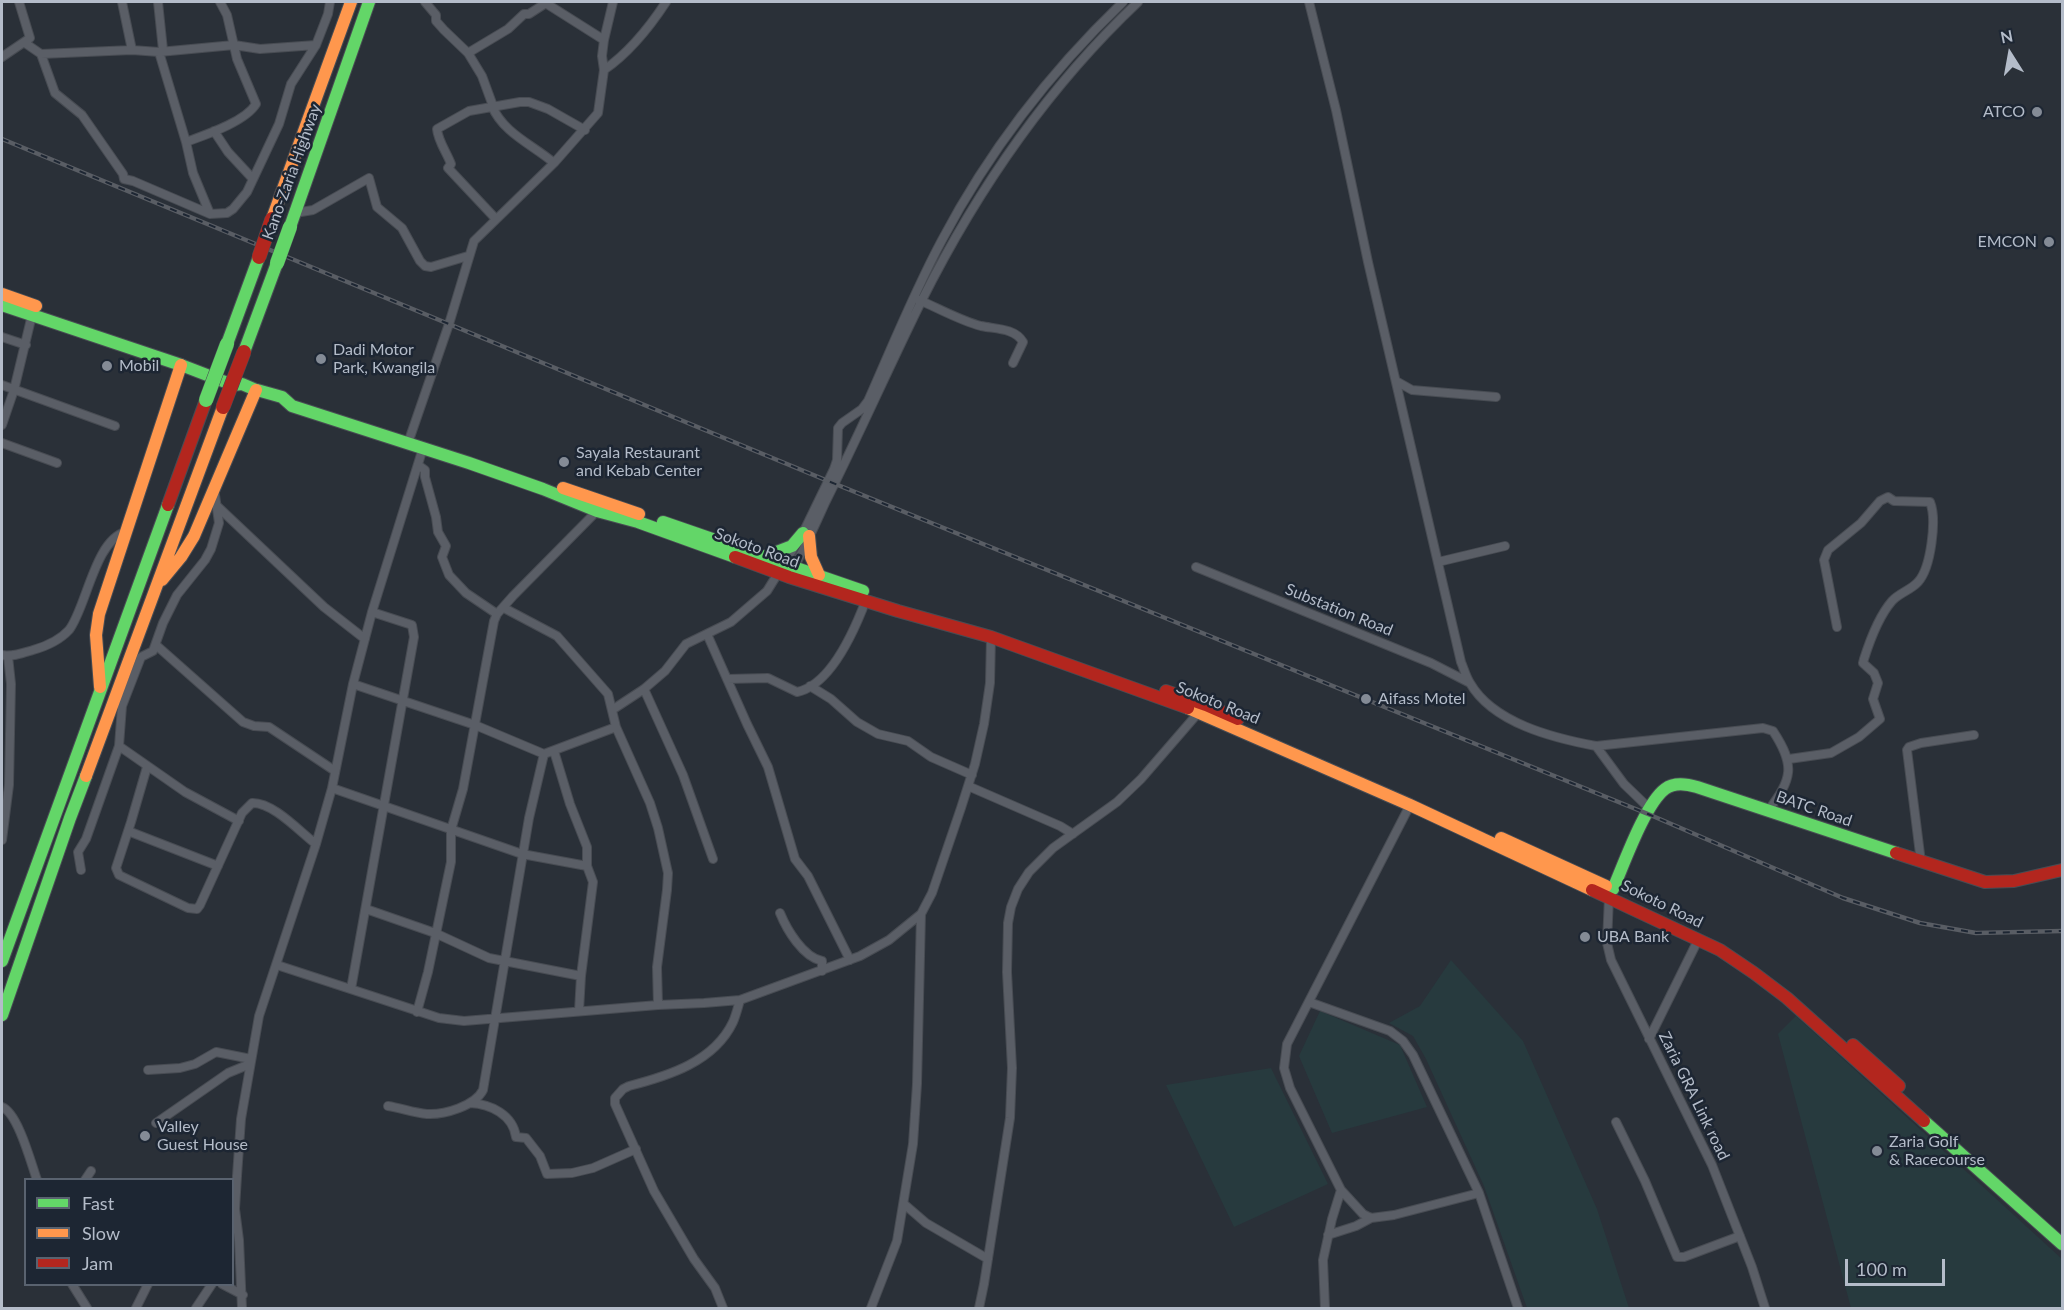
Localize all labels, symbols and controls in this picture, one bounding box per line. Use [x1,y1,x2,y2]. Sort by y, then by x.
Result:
north arrow [1980,24,2040,84]
text: N [1999,25,2014,46]
street label: Kano-Zaria Highway [258,101,326,243]
place label: ATCO [1983,102,2025,122]
marker: ATCO [2030,105,2044,119]
place label: EMCON [1977,232,2037,252]
marker: EMCON [2042,235,2056,249]
place label: Dadi Motor Park, Kwangila [333,340,435,378]
marker: Dadi Motor Park, Kwangila [314,352,328,366]
place label: Mobil [119,356,159,376]
marker: Mobil [100,359,114,373]
place label: Sayala Restaurant and Kebab Center [576,443,702,481]
marker: Sayala Restaurant and Kebab Center [557,455,571,469]
street label: Sokoto Road [712,524,802,572]
street label: Substation Road [1282,580,1396,640]
street label: Sokoto Road [1173,677,1263,729]
place label: Aifass Motel [1378,689,1466,709]
marker: Aifass Motel [1359,692,1373,706]
street label: BATC Road [1773,787,1855,831]
street label: Sokoto Road [1618,876,1706,932]
place label: UBA Bank [1597,927,1669,947]
marker: UBA Bank [1578,930,1592,944]
street label: Zaria GRA Link road [1655,1029,1733,1163]
place label: Valley Guest House [157,1117,248,1155]
marker: Valley Guest House [138,1129,152,1143]
place label: Zaria Golf & Racecourse [1889,1132,1985,1170]
marker: Zaria Golf & Racecourse [1870,1144,1884,1158]
legend [24,1178,234,1286]
text: Fast [82,1192,114,1214]
text: Slow [82,1222,120,1244]
scale bar [1848,1247,1948,1285]
text: Jam [82,1252,113,1274]
text: 100 m [1856,1258,1907,1280]

